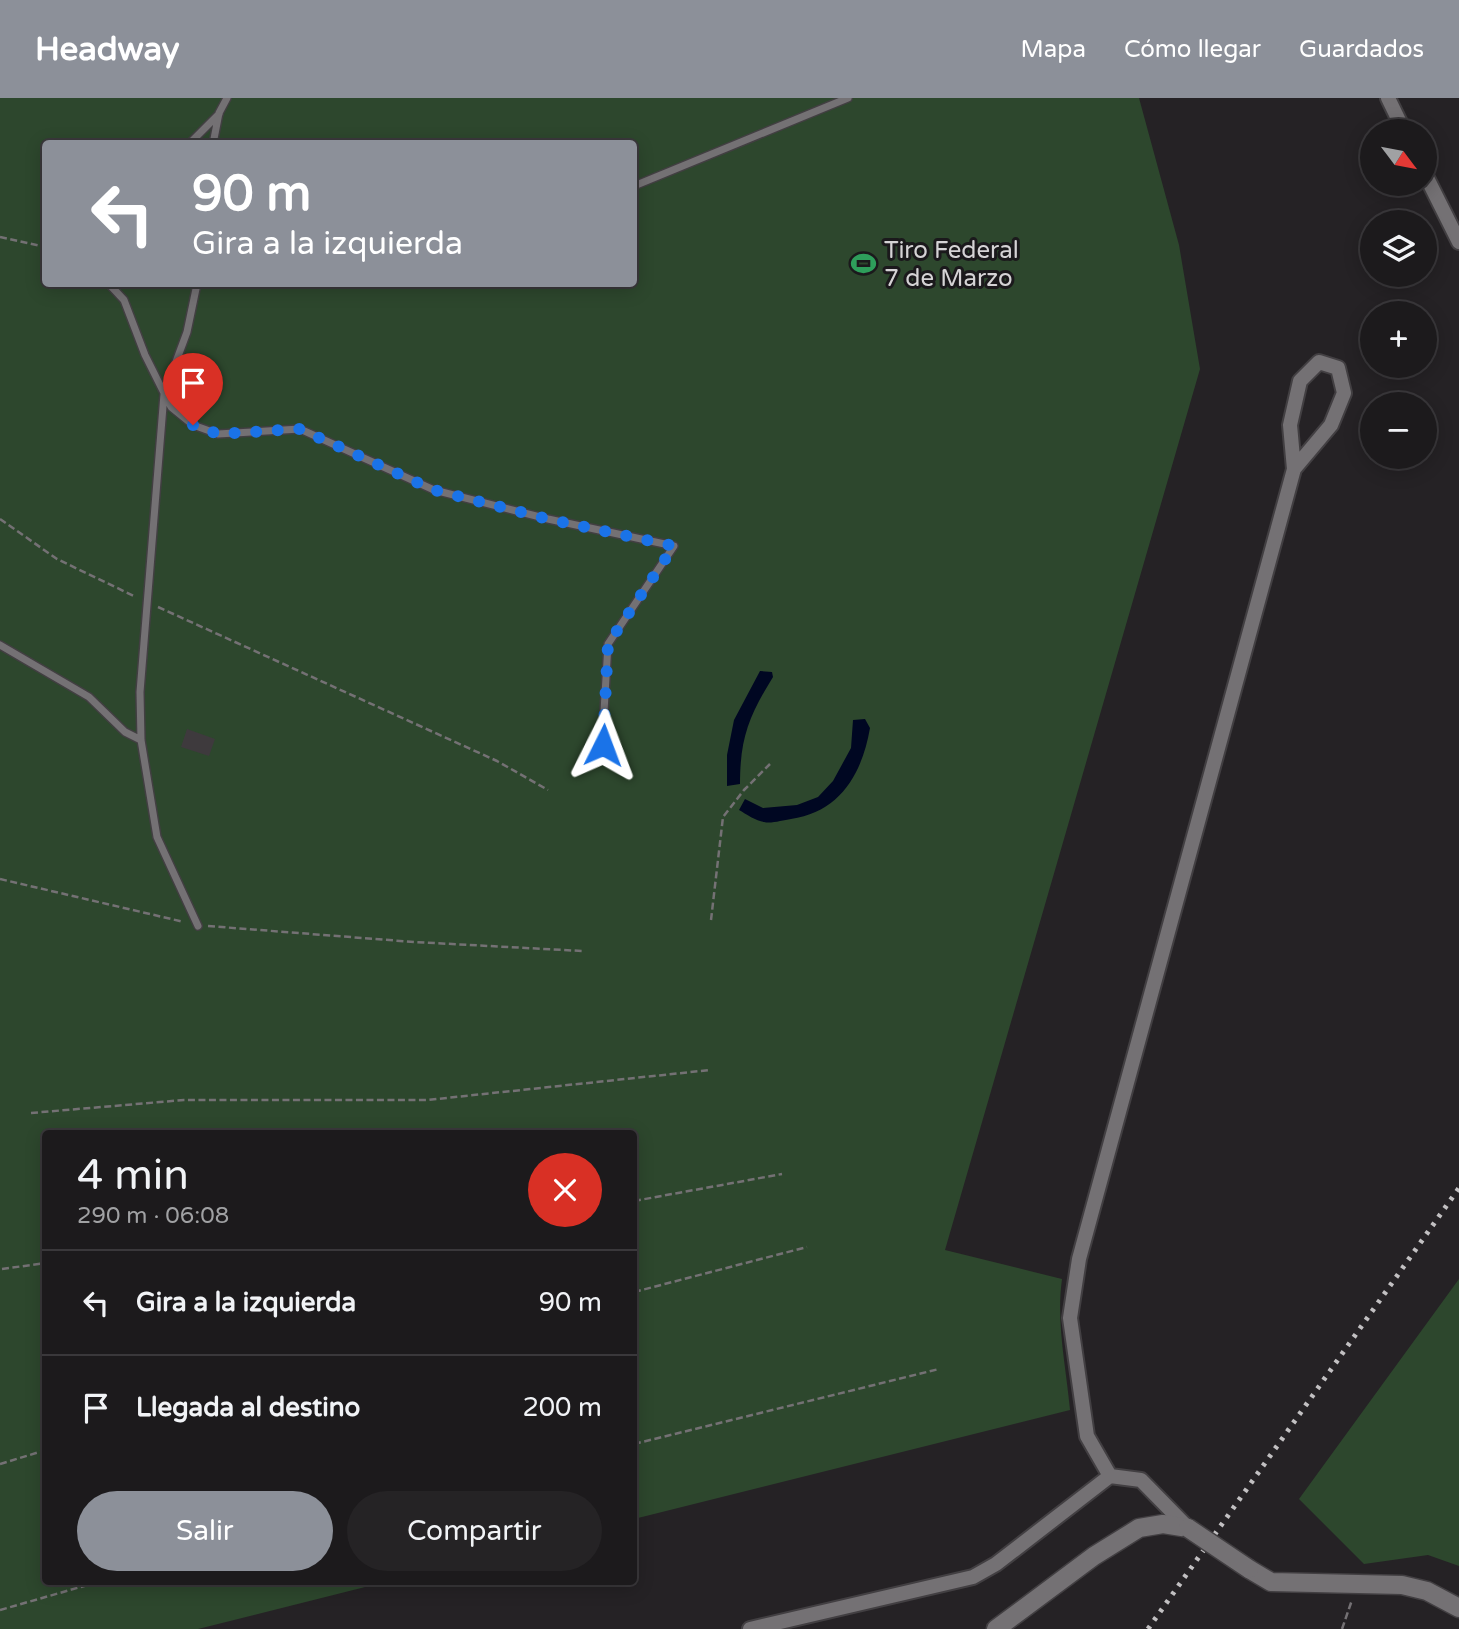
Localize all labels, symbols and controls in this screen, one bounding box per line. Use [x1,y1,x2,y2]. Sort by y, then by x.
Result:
text: Headway [35,30,179,69]
text: Mapa [1021,35,1086,64]
text: Cómo llegar [1124,35,1261,64]
text: Guardados [1299,35,1424,64]
north arrow [1360,119,1437,196]
map controls [1360,119,1437,469]
text: 90 m [192,165,311,224]
icon: left [77,168,168,259]
button: layers [1360,210,1437,287]
text: Gira a la izquierda [192,225,463,263]
place label: Tiro Federal 7 de Marzo [884,236,1019,293]
sports icon: Tiro Federal 7 de Marzo [850,250,878,278]
button: + [1360,301,1437,378]
pin [163,353,223,425]
icon: arrive [174,364,212,402]
button: − [1360,392,1437,469]
position arrow [566,708,640,782]
text: 4 min [77,1150,189,1201]
button: close [528,1153,602,1227]
text: 290 m · 06:08 [77,1202,229,1230]
icon: left [77,1284,115,1322]
text: Gira a la izquierda [136,1287,356,1318]
text: 90 m [539,1287,602,1318]
icon: arrive [77,1389,115,1427]
text: Llegada al destino [136,1392,360,1423]
text: 200 m [522,1392,602,1423]
button: Salir [77,1491,333,1571]
button: Compartir [347,1491,602,1571]

